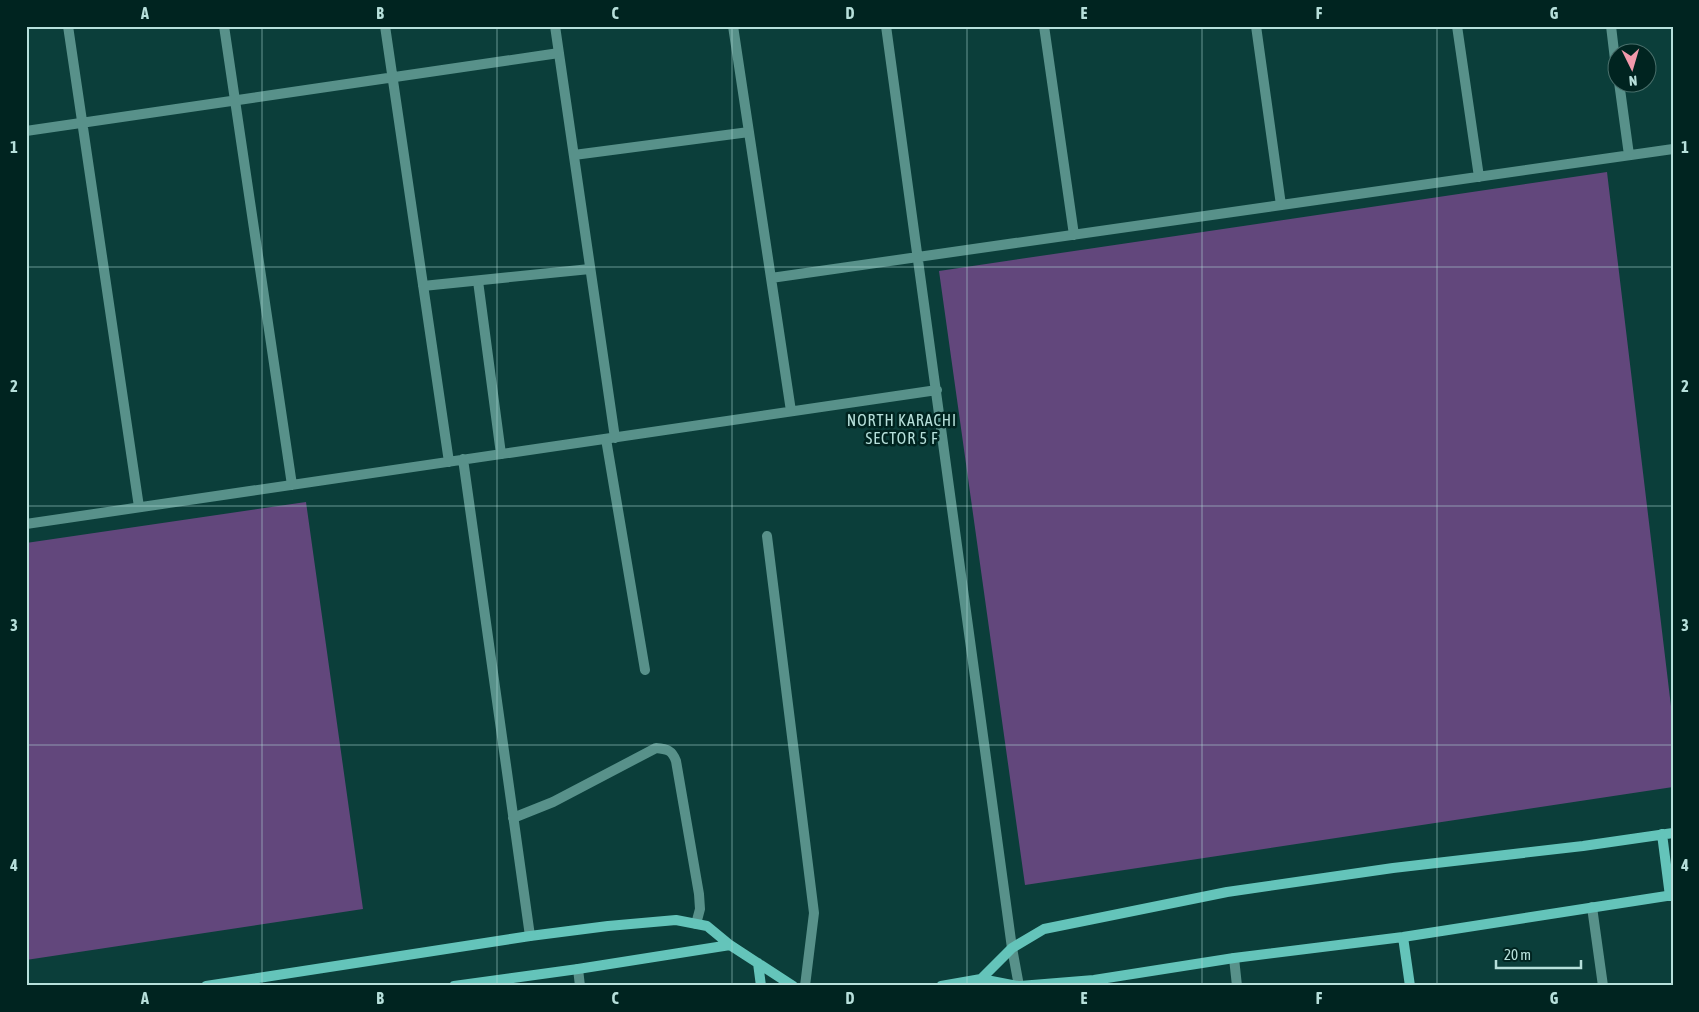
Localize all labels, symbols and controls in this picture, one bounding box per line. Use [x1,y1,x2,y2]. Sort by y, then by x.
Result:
text: A [140,4,149,22]
text: B [376,4,384,22]
text: C [611,4,619,22]
text: D [846,4,855,22]
text: E [1081,4,1088,22]
text: F [1316,4,1323,22]
text: G [1550,4,1559,22]
north arrow [1606,42,1656,92]
text: N [1628,73,1638,89]
text: 1 [10,138,18,156]
text: 1 [1681,138,1689,156]
text: 2 [10,377,18,395]
text: 2 [1681,377,1689,395]
district label: NORTH KARACHI SECTOR 5 F [847,411,957,447]
text: 3 [10,616,18,634]
text: 3 [1681,616,1689,634]
text: 4 [9,856,18,874]
text: 4 [1680,856,1689,874]
scale bar [1496,937,1582,969]
text: 20 m [1504,946,1531,963]
text: A [140,989,149,1007]
text: B [376,989,384,1007]
text: C [611,989,619,1007]
text: D [846,989,855,1007]
text: E [1081,989,1088,1007]
text: F [1316,989,1323,1007]
text: G [1550,989,1559,1007]

